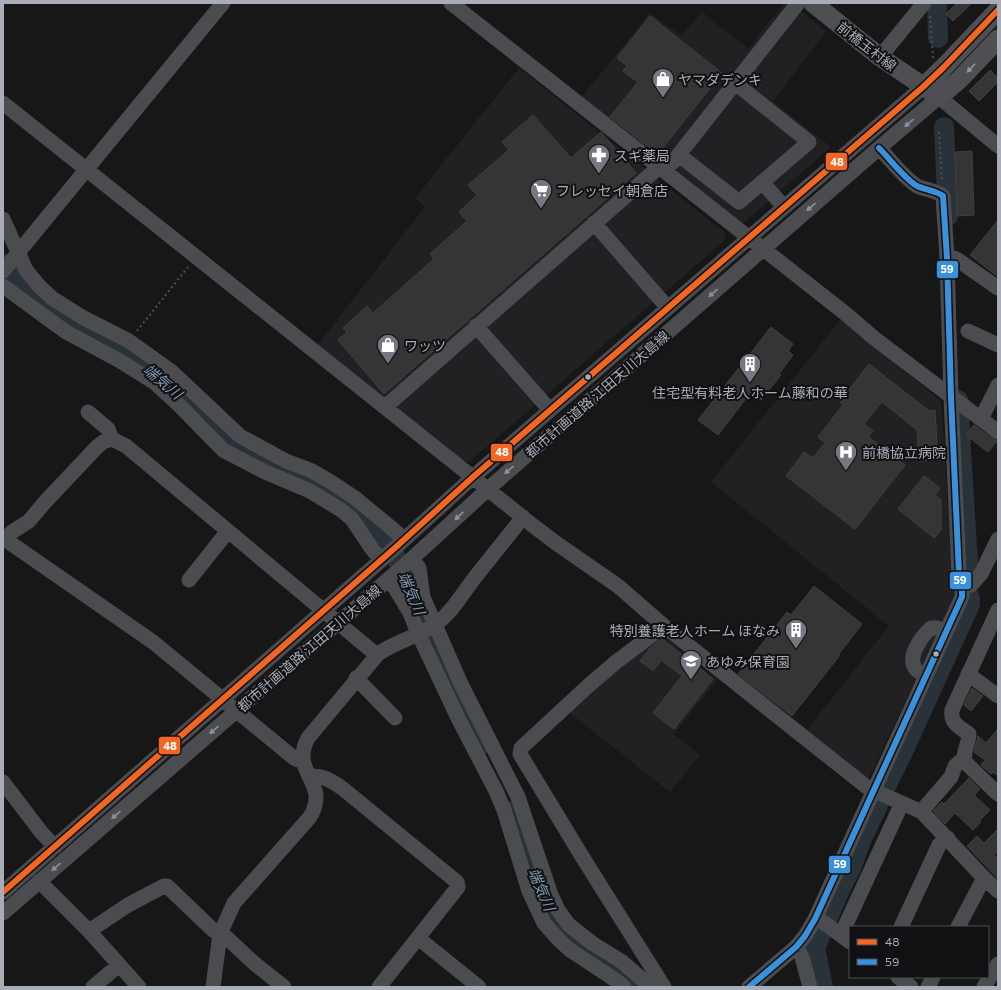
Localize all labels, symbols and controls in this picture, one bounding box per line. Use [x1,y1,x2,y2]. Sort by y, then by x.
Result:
street label: 前橋玉村線 [834,18,900,74]
one-way arrow [967,63,976,72]
shop icon: ヤマダデンキ [650,66,676,99]
place label: ヤマダデンキ [678,71,762,88]
one-way arrow [904,118,915,127]
pharmacy icon: スギ薬局 [586,142,612,175]
place label: スギ薬局 [614,147,670,164]
line badge: 48 [825,152,848,171]
text: 48 [830,155,844,168]
supermarket icon: フレッセイ朝倉店 [528,177,554,210]
place label: フレッセイ朝倉店 [556,182,668,199]
one-way arrow [806,203,816,212]
line badge: 59 [936,260,959,279]
text: 59 [940,262,954,275]
one-way arrow [708,288,718,297]
street label: 都市計画道路 江田天川大島線 [522,327,672,461]
shop icon: ワッツ [375,332,401,365]
place label: ワッツ [404,337,446,354]
building icon: 住宅型有料老人ホーム藤和の華 [737,351,763,384]
water label: 端気川 [140,360,188,404]
unlabelled marker [583,372,593,382]
place label: 住宅型有料老人ホーム藤和の華 [652,384,848,401]
hospital icon: 前橋協立病院 [833,439,859,472]
line badge: 48 [490,443,513,462]
place label: 前橋協立病院 [862,444,946,461]
text: 48 [495,445,509,458]
one-way arrow [504,466,515,475]
one-way arrow [454,511,464,520]
water label: 端気川 [395,569,430,619]
line badge: 59 [949,571,972,590]
text: 59 [953,573,967,586]
street label: 都市計画道路 江田天川大島線 [234,581,384,715]
building icon: 特別養護老人ホーム ほなみ [783,617,809,650]
place label: 特別養護老人ホーム ほなみ [610,622,780,639]
school or university icon: あゆみ保育園 [678,648,704,681]
unlabelled marker [931,649,941,659]
place label: あゆみ保育園 [706,653,790,670]
one-way arrow [209,725,220,734]
line badge: 48 [158,736,181,755]
text: 48 [163,739,177,752]
one-way arrow [111,810,121,820]
line badge: 59 [828,855,851,874]
text: 59 [833,857,847,870]
one-way arrow [50,863,61,872]
water label: 端気川 [525,865,560,915]
legend [849,926,989,978]
text: 48 [885,934,899,948]
text: 59 [885,954,899,968]

